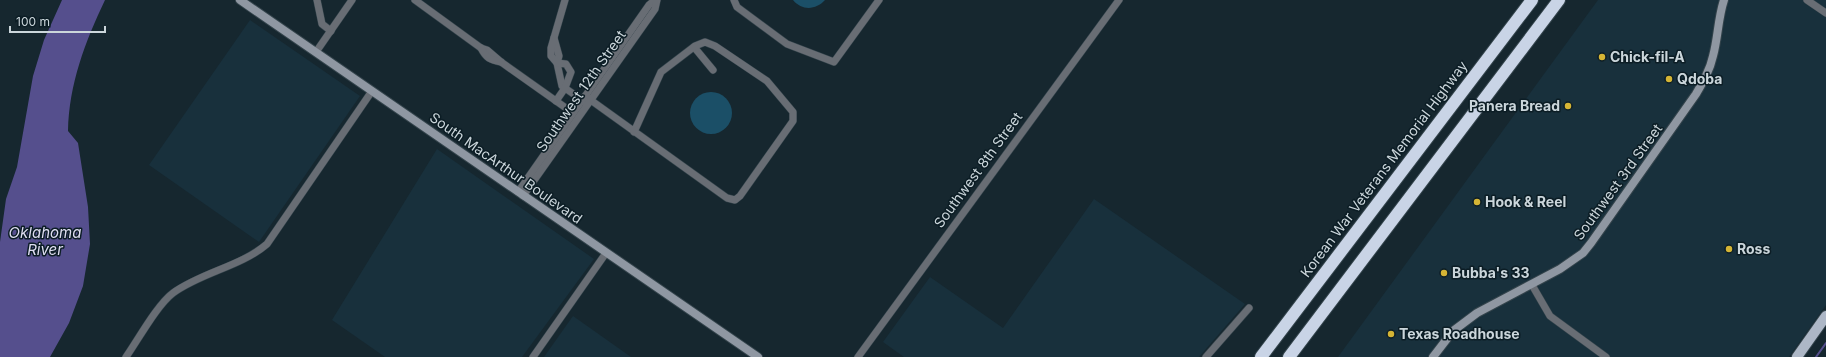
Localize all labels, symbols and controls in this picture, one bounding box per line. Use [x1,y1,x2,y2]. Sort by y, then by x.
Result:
scale bar [10,8,105,34]
text: 100 m [16,14,50,29]
street label: Southwest 12th Street [532,26,629,155]
place label: Chick-fil-A [1610,48,1685,65]
marker: Chick-fil-A [1597,52,1607,62]
street label: Korean War Veterans Memorial Highway [1297,57,1471,280]
place label: Qdoba [1677,70,1722,87]
marker: Qdoba [1664,74,1674,84]
place label: Panera Bread [1469,97,1560,114]
marker: Panera Bread [1563,101,1573,111]
street label: South MacArthur Boulevard [427,108,586,227]
street label: Southwest 8th Street [930,108,1025,231]
street label: Southwest 3rd Street [1570,120,1666,243]
place label: Hook & Reel [1485,193,1566,210]
marker: Hook & Reel [1472,197,1482,207]
water label: Oklahoma River [9,223,81,259]
place label: Ross [1737,240,1770,257]
marker: Ross [1724,244,1734,254]
place label: Bubba's 33 [1452,264,1529,281]
marker: Bubba's 33 [1439,268,1449,278]
place label: Texas Roadhouse [1399,325,1520,342]
marker: Texas Roadhouse [1386,329,1396,339]

